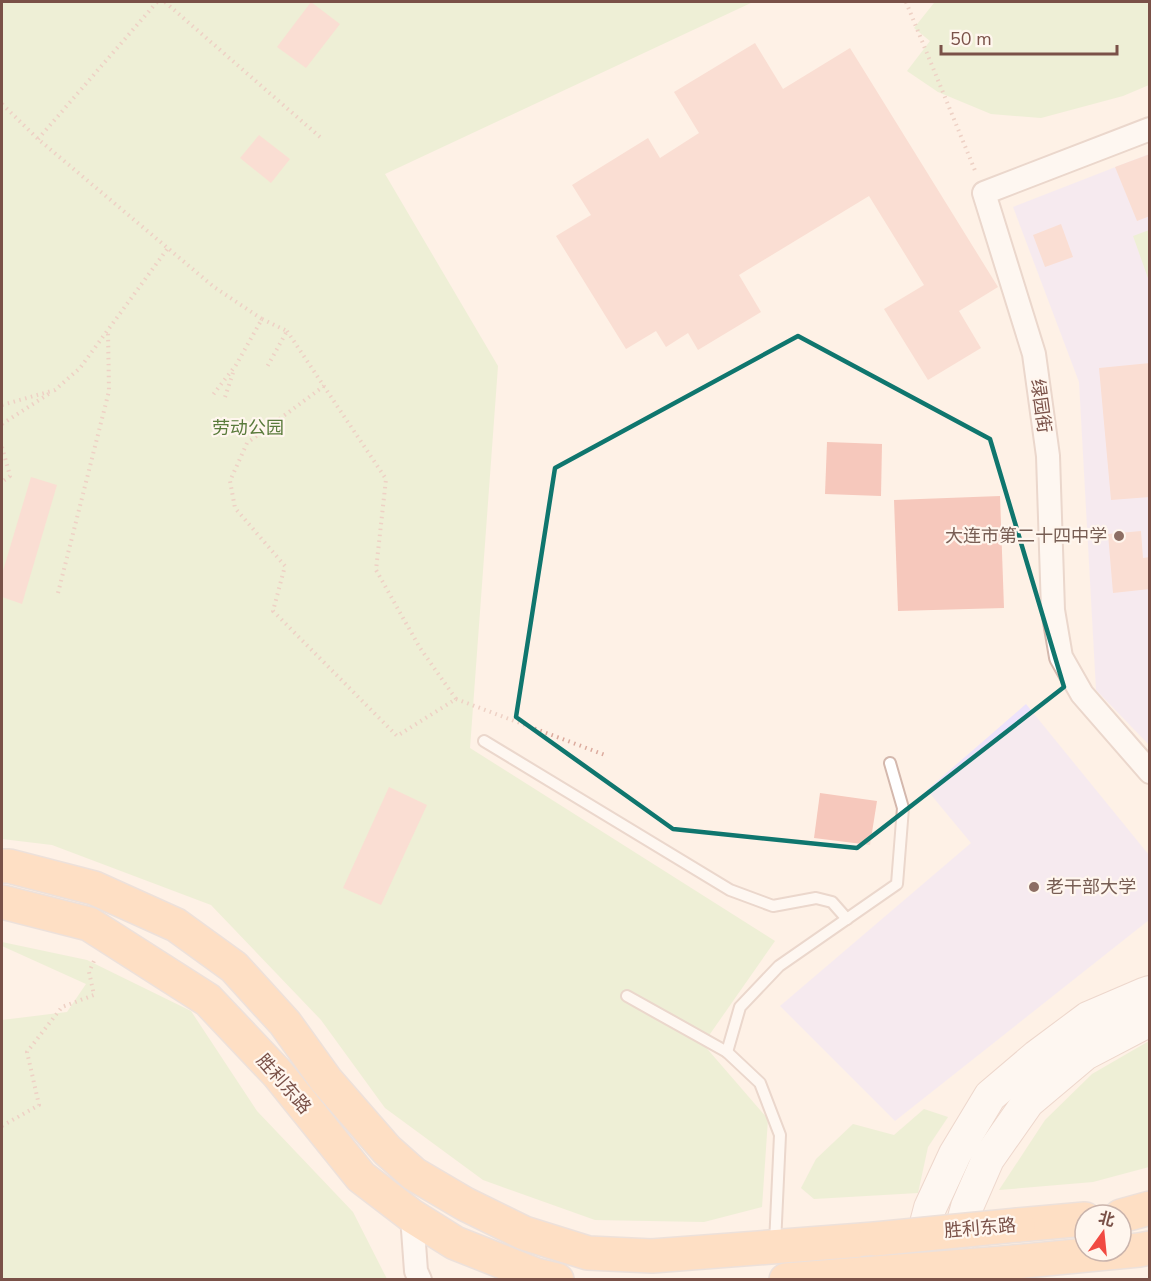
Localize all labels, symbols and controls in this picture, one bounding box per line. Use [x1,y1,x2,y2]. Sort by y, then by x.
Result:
scale bar [941,18,1116,56]
text: 50 m [950,27,992,51]
street label: 绿园街 [1025,378,1057,434]
park label: 劳动公园 [212,416,284,440]
place label: 大连市第二十四中学 [945,524,1107,548]
marker: 大连市第二十四中学 [1112,529,1126,543]
place label: 老干部大学 [1046,875,1136,899]
marker: 老干部大学 [1027,880,1041,894]
street label: 胜利东路 [251,1049,317,1119]
north arrow [1073,1203,1133,1263]
text: 北 [1096,1207,1117,1232]
street label: 胜利东路 [943,1213,1017,1243]

